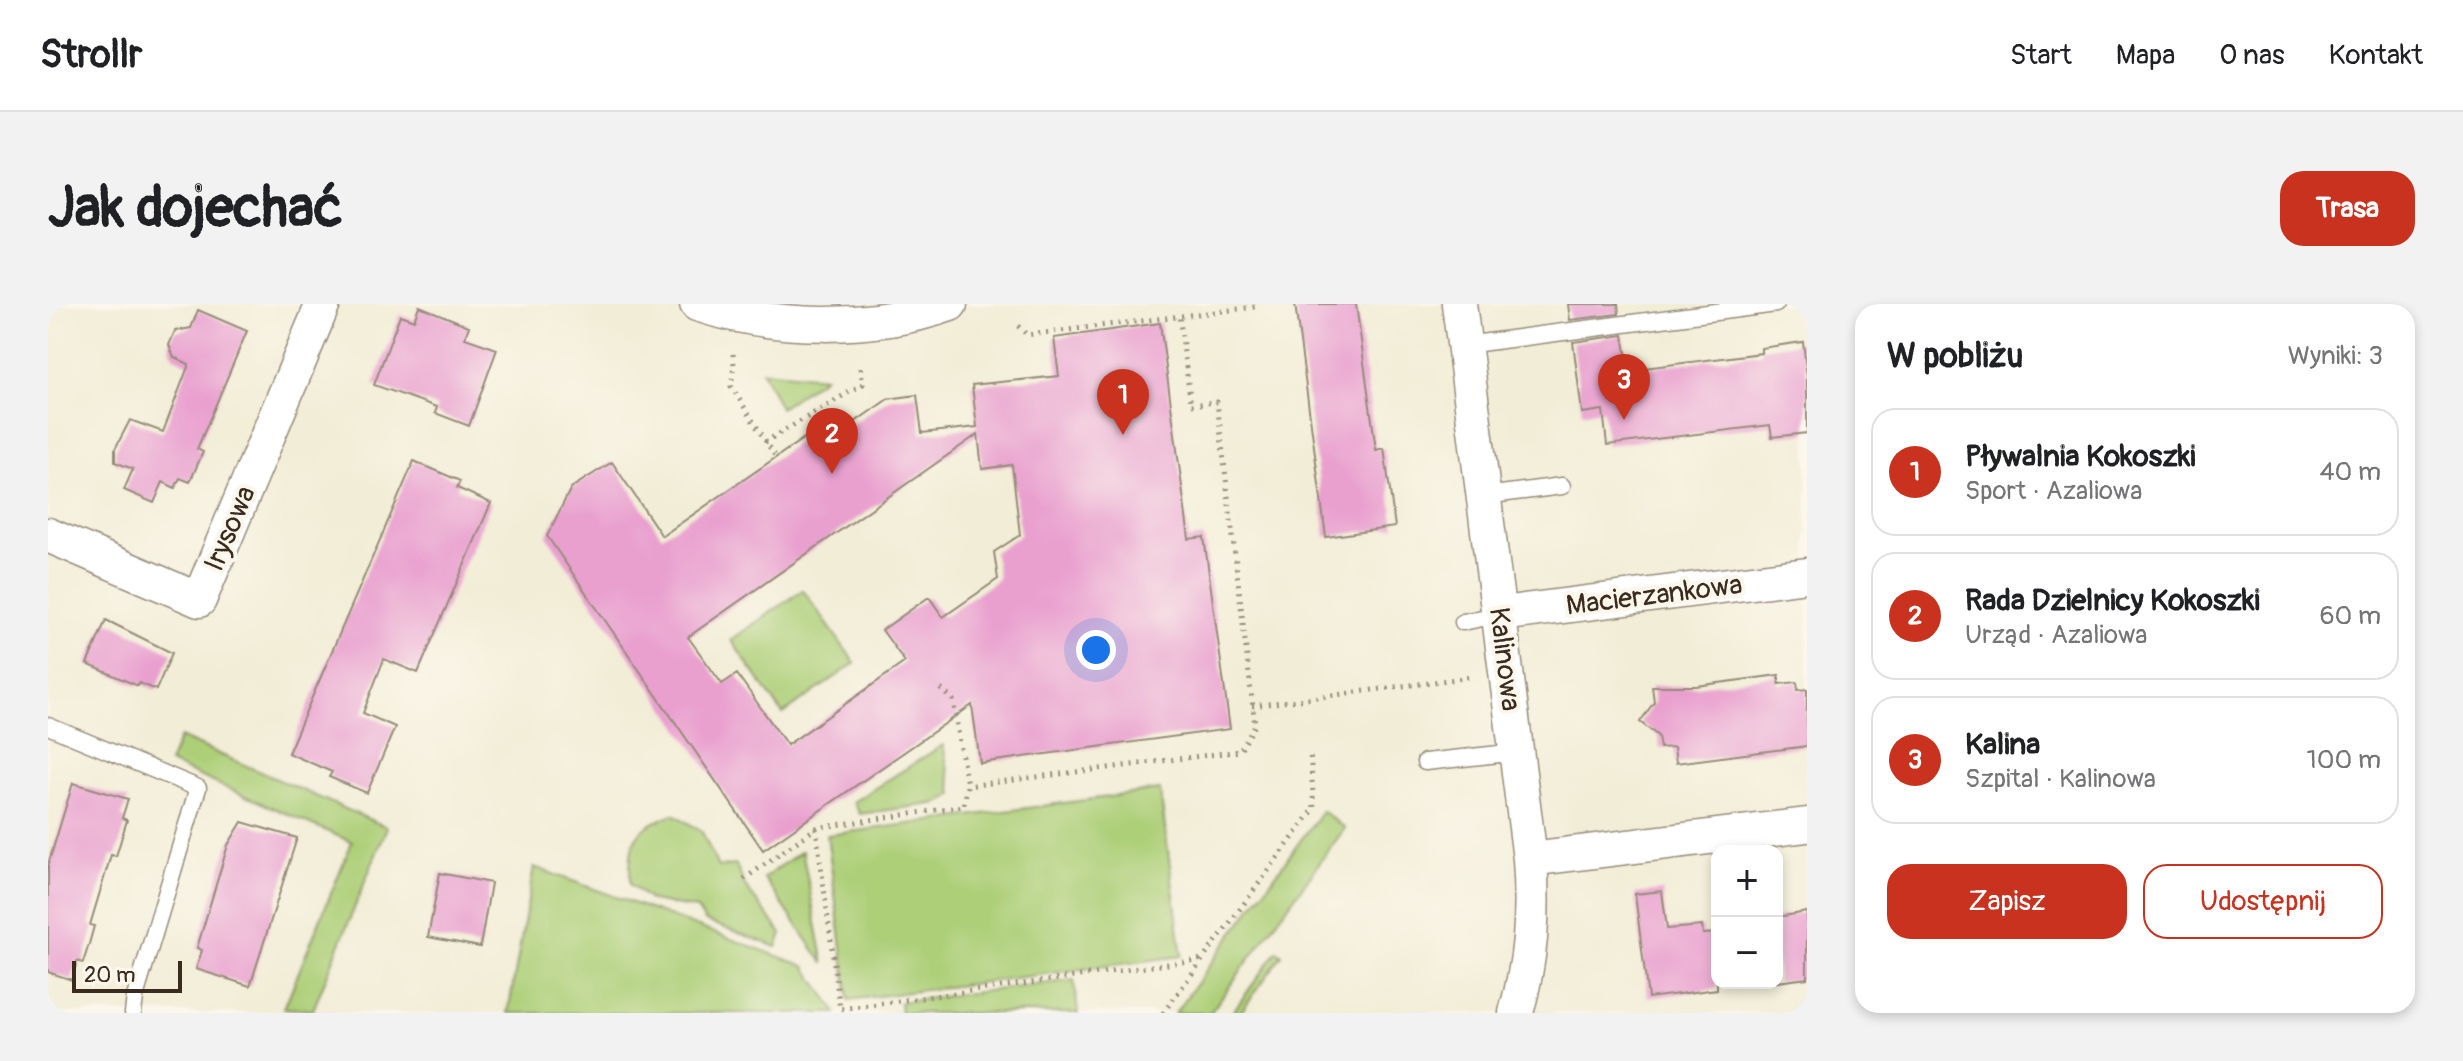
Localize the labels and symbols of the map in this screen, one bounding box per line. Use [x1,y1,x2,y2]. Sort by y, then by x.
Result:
pin: 3 [1598,354,1650,420]
pin: 1 [1097,369,1149,435]
pin: 2 [806,408,858,474]
street label: Irysowa [197,481,264,576]
street label: Macierzankowa [1564,567,1744,624]
street label: Kalinowa [1481,605,1528,713]
your location [1076,630,1116,670]
scale bar [72,957,182,993]

